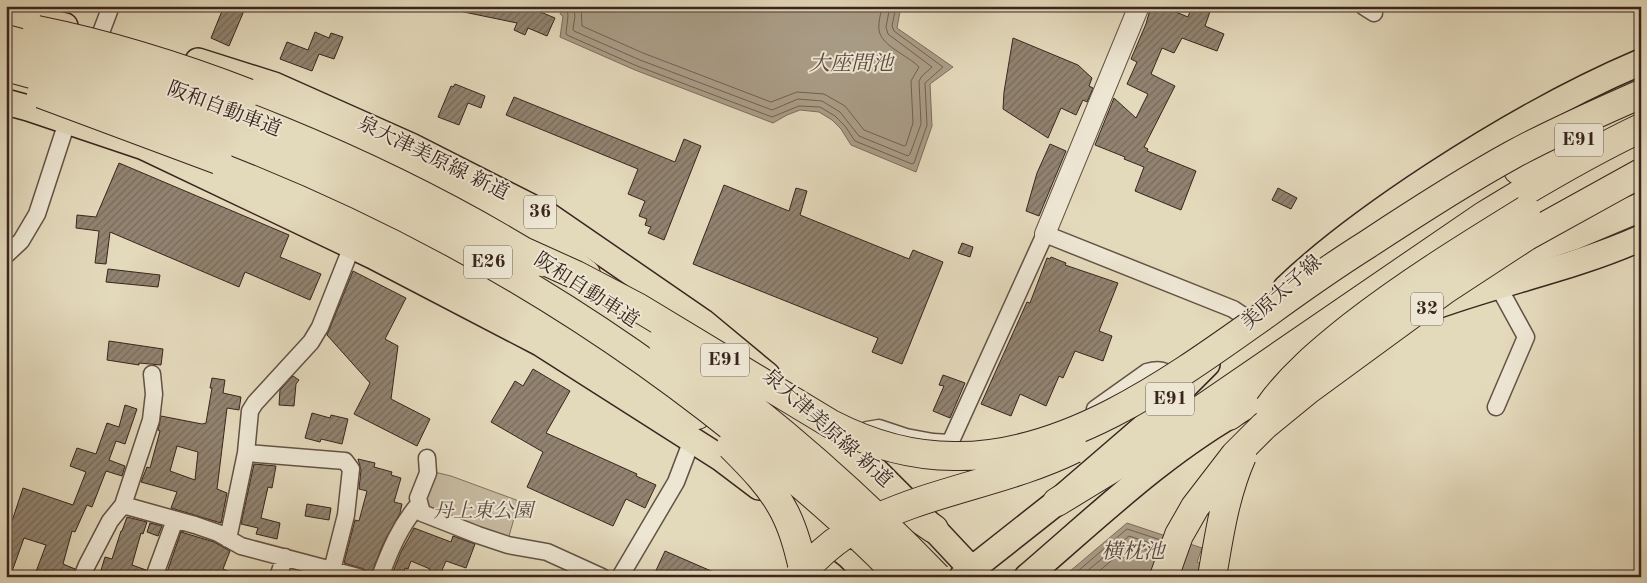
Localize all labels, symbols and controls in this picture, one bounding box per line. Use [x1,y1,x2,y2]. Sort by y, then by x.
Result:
water label: 大座間池 [809,52,895,75]
street label: 阪和自動車道 [164,77,284,141]
street label: 泉大津美原線 新道 [354,112,513,204]
road number: E91 [1555,124,1603,156]
road number: 36 [524,196,556,228]
road number: E26 [464,246,512,278]
street label: 阪和自動車道 [530,248,643,332]
street label: 美原太子線 [1237,251,1326,334]
road number: 32 [1411,292,1443,326]
road number: E91 [701,344,749,376]
street label: 泉大津美原線 新道 [759,365,897,492]
road number: E91 [1146,382,1194,416]
park label: 丹上東公園 [433,500,536,522]
water label: 横枕池 [1102,540,1166,563]

